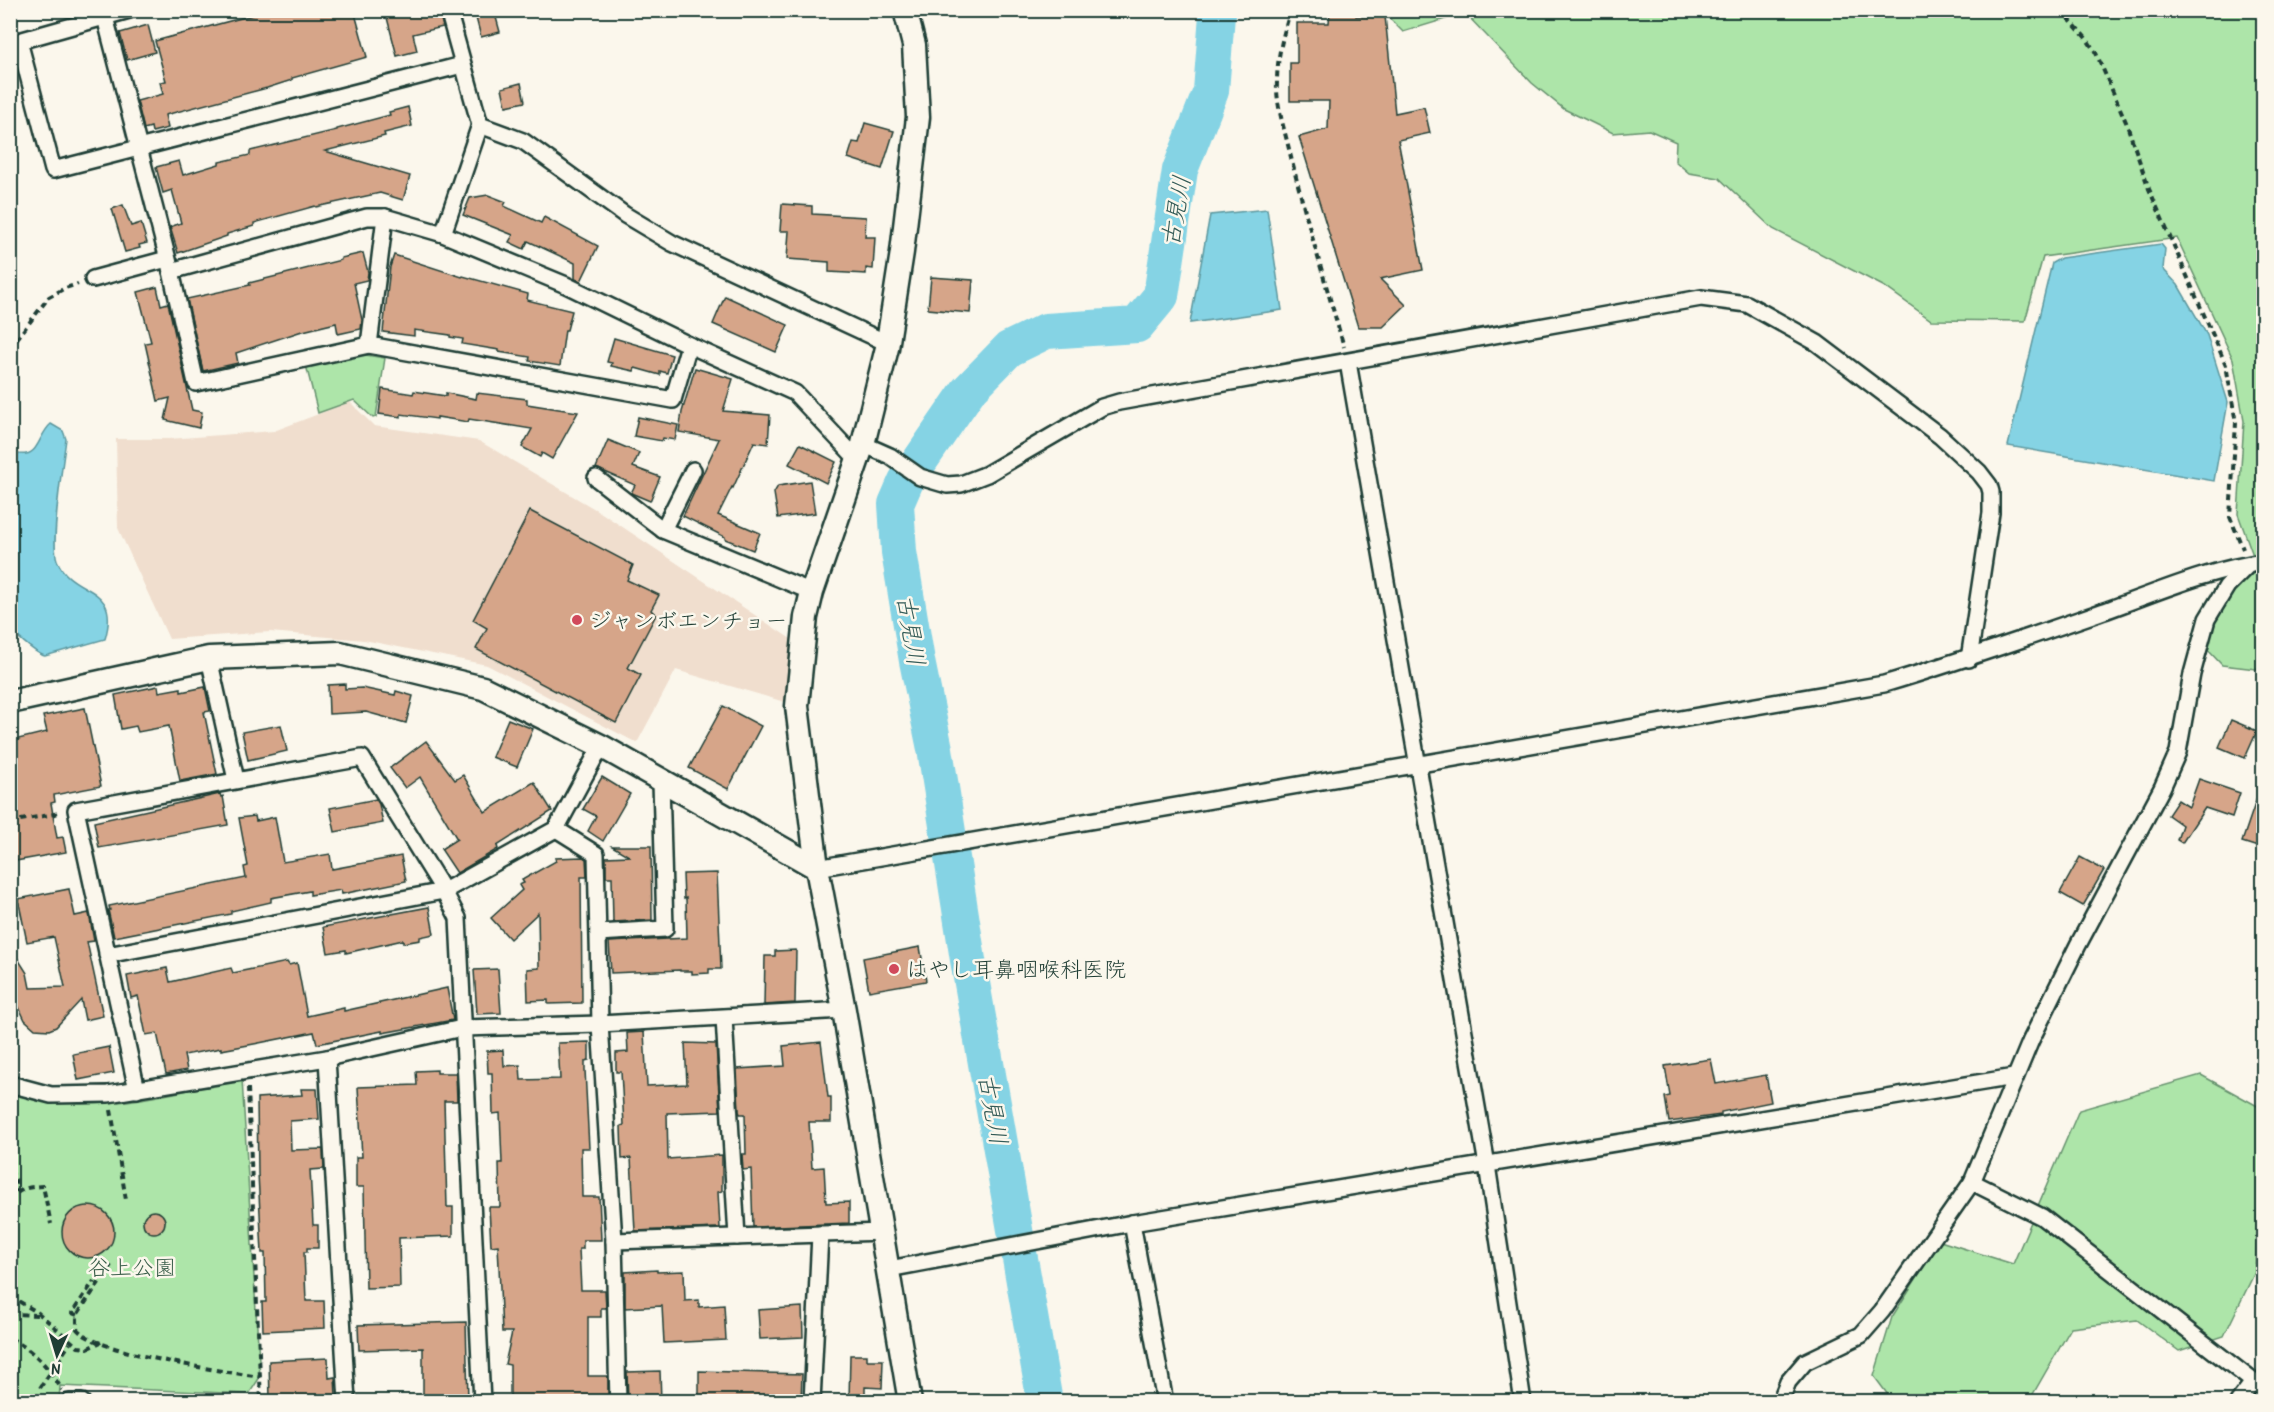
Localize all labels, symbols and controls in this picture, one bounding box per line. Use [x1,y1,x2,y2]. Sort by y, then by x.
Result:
water label: 古見川 [1153,173,1197,249]
water label: 古見川 [891,592,933,668]
place label: ジャンボエンチョー [589,605,787,635]
marker: ジャンボエンチョー [570,613,584,627]
place label: はやし耳鼻咽喉科医院 [906,954,1126,984]
marker: はやし耳鼻咽喉科医院 [887,962,901,976]
water label: 古見川 [972,1071,1016,1147]
park label: 谷上公園 [88,1252,176,1282]
north arrow [27,1325,87,1385]
text: N [50,1359,61,1381]

